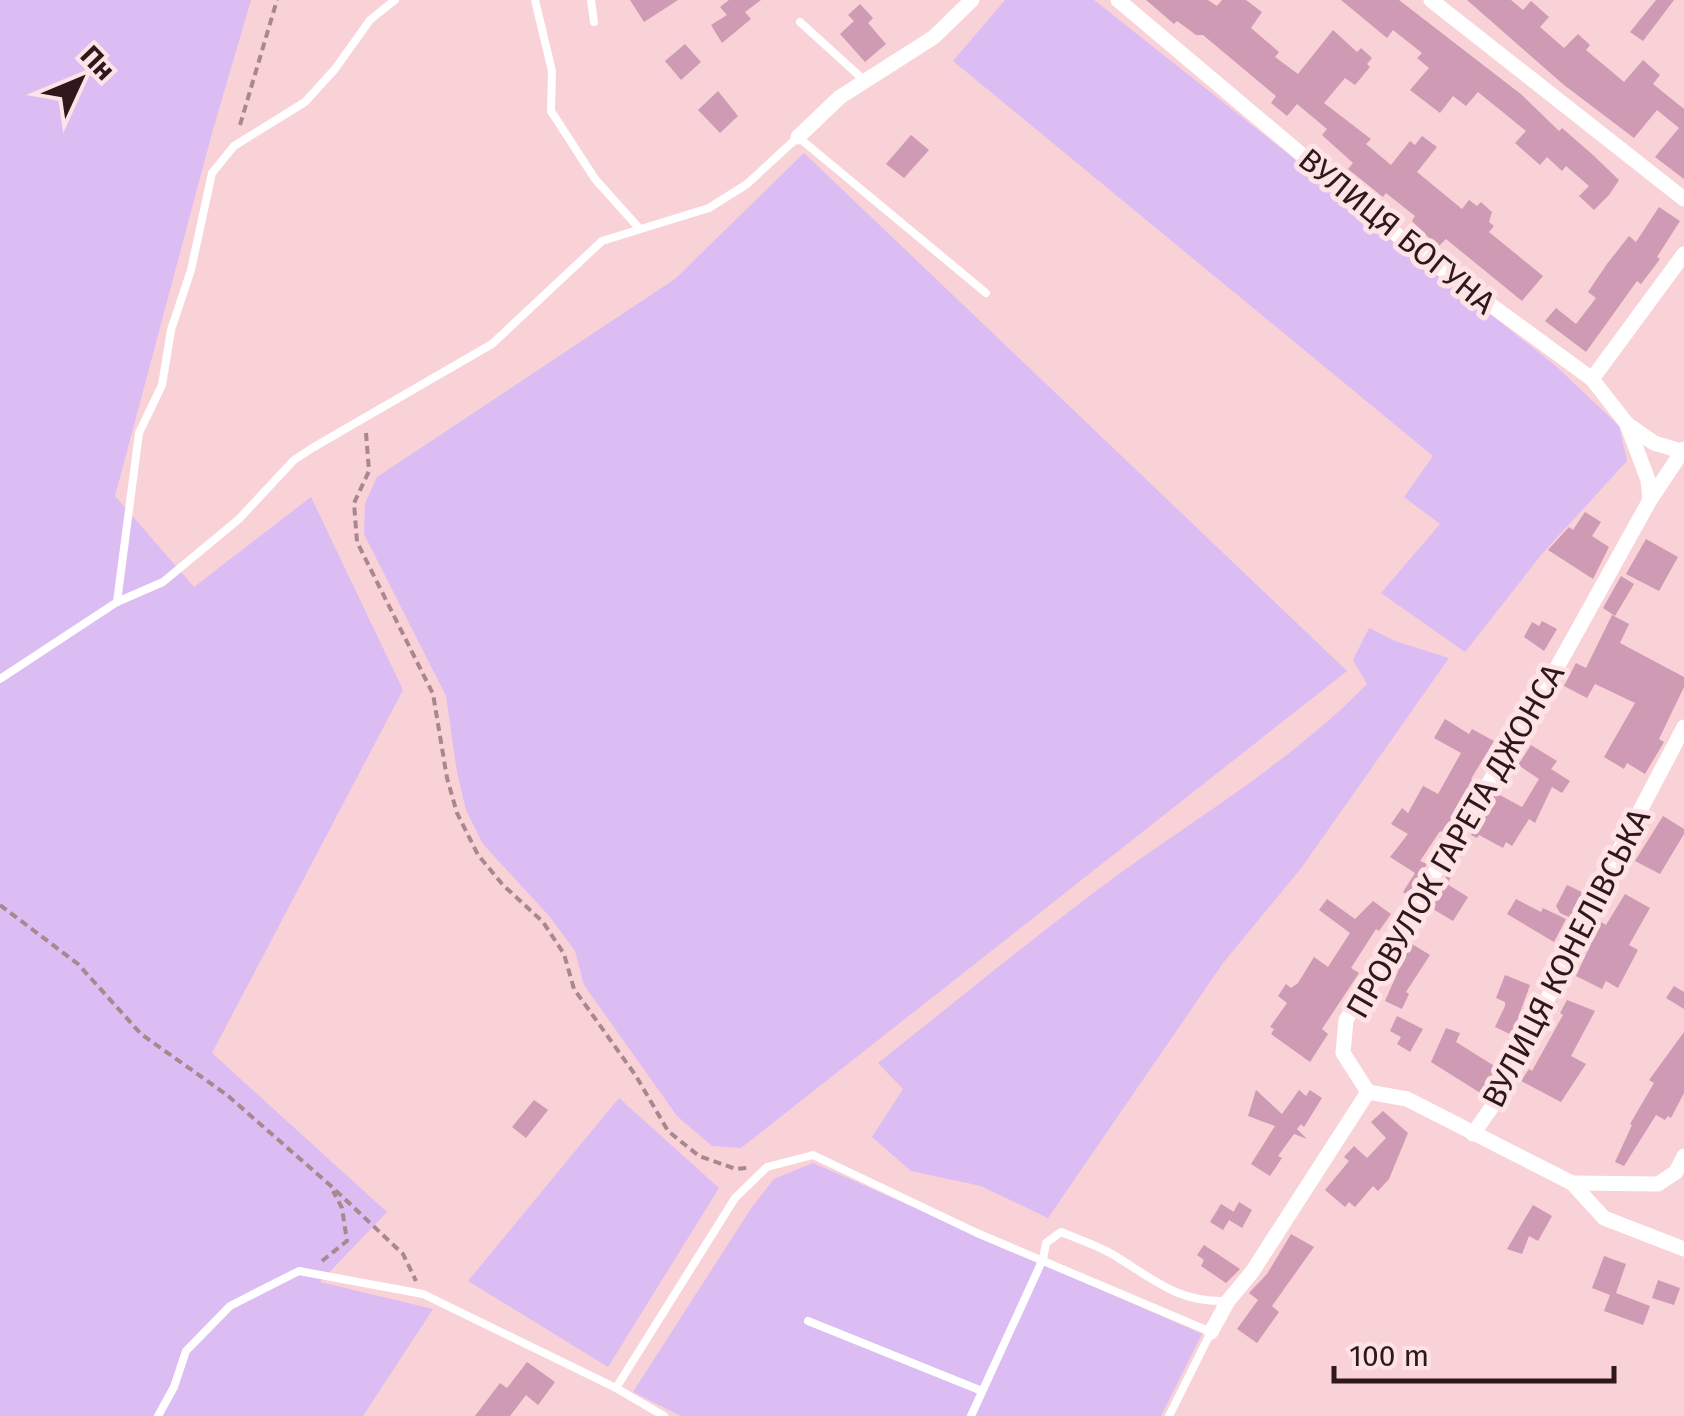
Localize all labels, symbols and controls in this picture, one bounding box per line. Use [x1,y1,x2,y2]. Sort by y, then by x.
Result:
north arrow [30,30,130,130]
text: Пн [74,39,122,87]
street label: ВУЛИЦЯ БОГУНА [1291,140,1503,322]
street label: ПРОВУЛОК ГАРЕТА ДЖОНСА [1338,657,1572,1025]
street label: ВУЛИЦЯ КОНЕЛІВСЬКА [1474,802,1658,1114]
scale bar [1334,1321,1614,1383]
text: 100 m [1349,1338,1429,1374]

